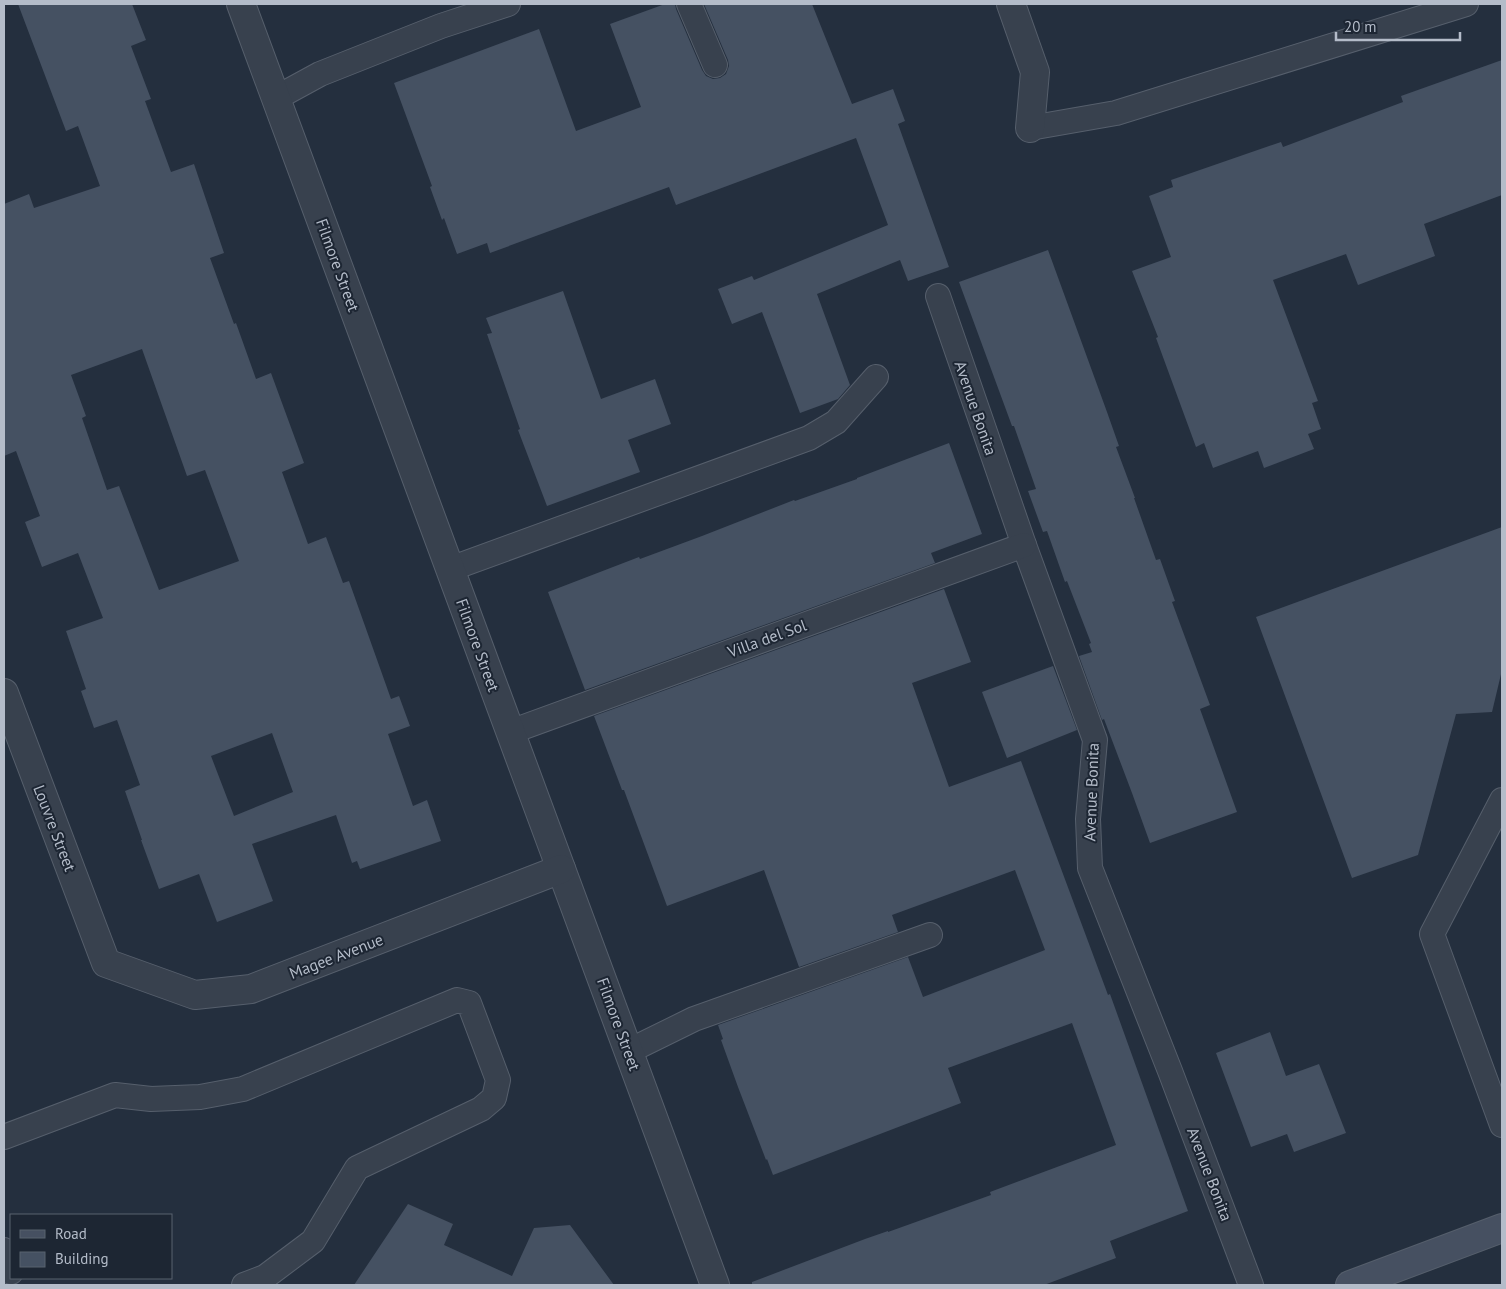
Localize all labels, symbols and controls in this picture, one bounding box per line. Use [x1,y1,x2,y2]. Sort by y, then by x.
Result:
scale bar [1336,10,1460,42]
text: 20 m [1344,17,1377,36]
street label: Filmore Street [312,216,364,315]
street label: Avenue Bonita [951,358,1001,458]
street label: Filmore Street [452,596,504,695]
street label: Villa del Sol [724,614,809,662]
street label: Avenue Bonita [1079,742,1103,842]
street label: Louvre Street [29,782,81,875]
street label: Magee Avenue [286,929,386,983]
street label: Filmore Street [593,975,645,1074]
street label: Avenue Bonita [1183,1124,1237,1224]
legend [10,1214,172,1279]
text: Road [55,1224,87,1243]
text: Building [55,1249,109,1268]

